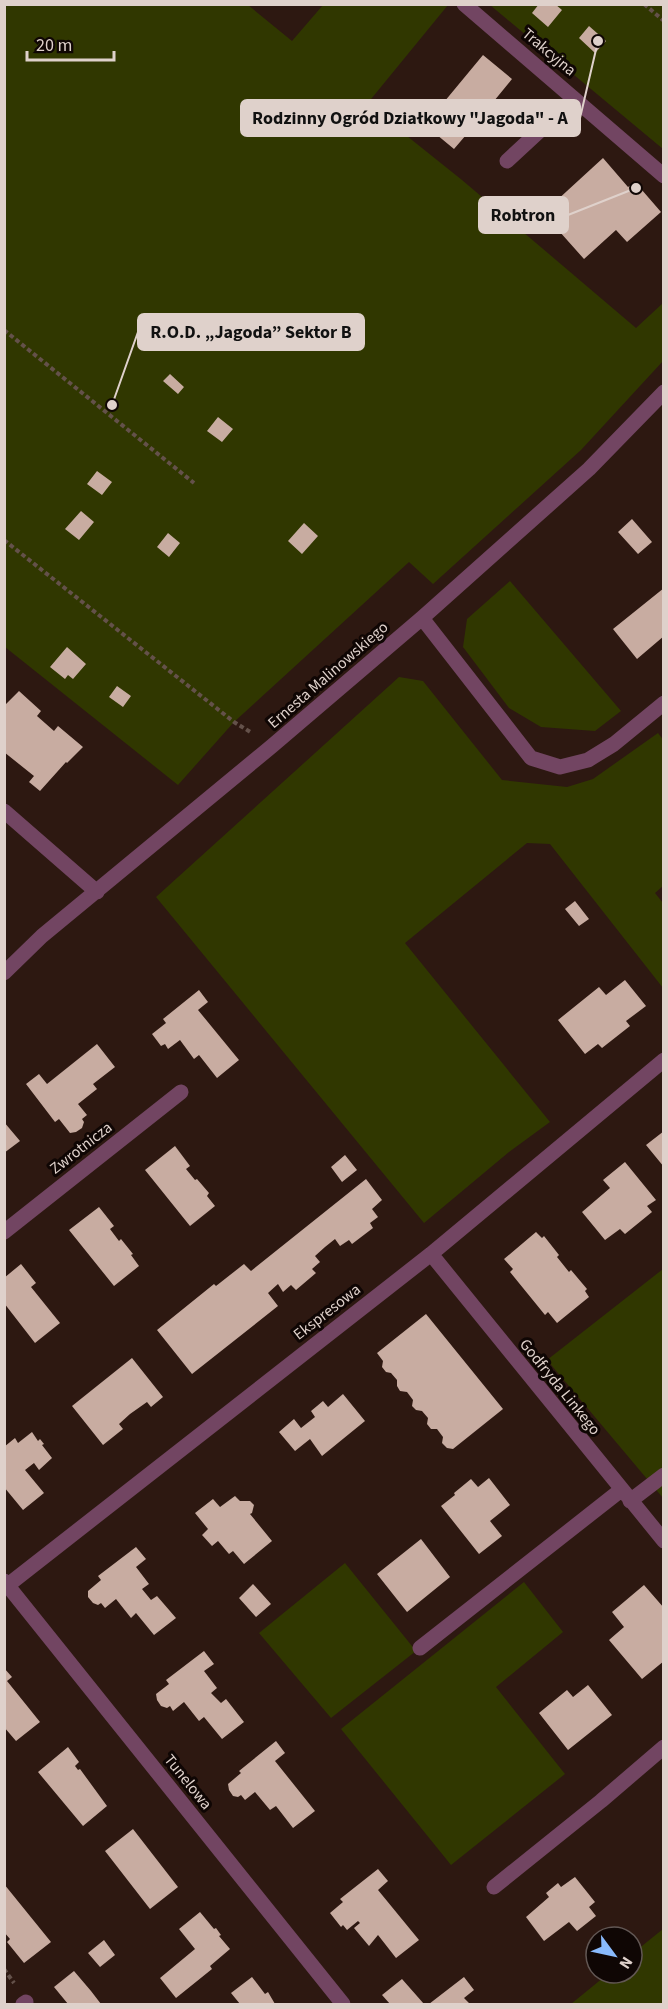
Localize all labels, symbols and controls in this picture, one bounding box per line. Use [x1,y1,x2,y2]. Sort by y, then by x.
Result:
street label: Trakcyjna [517,23,581,81]
scale bar [27,24,114,62]
text: 20 m [36,33,72,58]
callout: Rodzinny Ogród Działkowy "Jagoda" - A [241,100,580,136]
text: Rodzinny Ogród Działkowy "Jagoda" - A [252,106,569,131]
callout: Robtron [479,197,568,233]
text: Robtron [491,203,555,228]
callout: R.O.D. „Jagoda” Sektor B [138,314,364,350]
text: R.O.D. „Jagoda” Sektor B [150,320,352,345]
street label: Ernesta Malinowskiego [263,617,393,733]
street label: Zwrotnicza [45,1117,117,1179]
street label: Ekspresowa [289,1279,365,1345]
street label: Godfryda Linkego [514,1334,606,1440]
street label: Tunelowa [159,1750,217,1814]
north arrow [584,1925,644,1985]
text: N [614,1952,638,1973]

